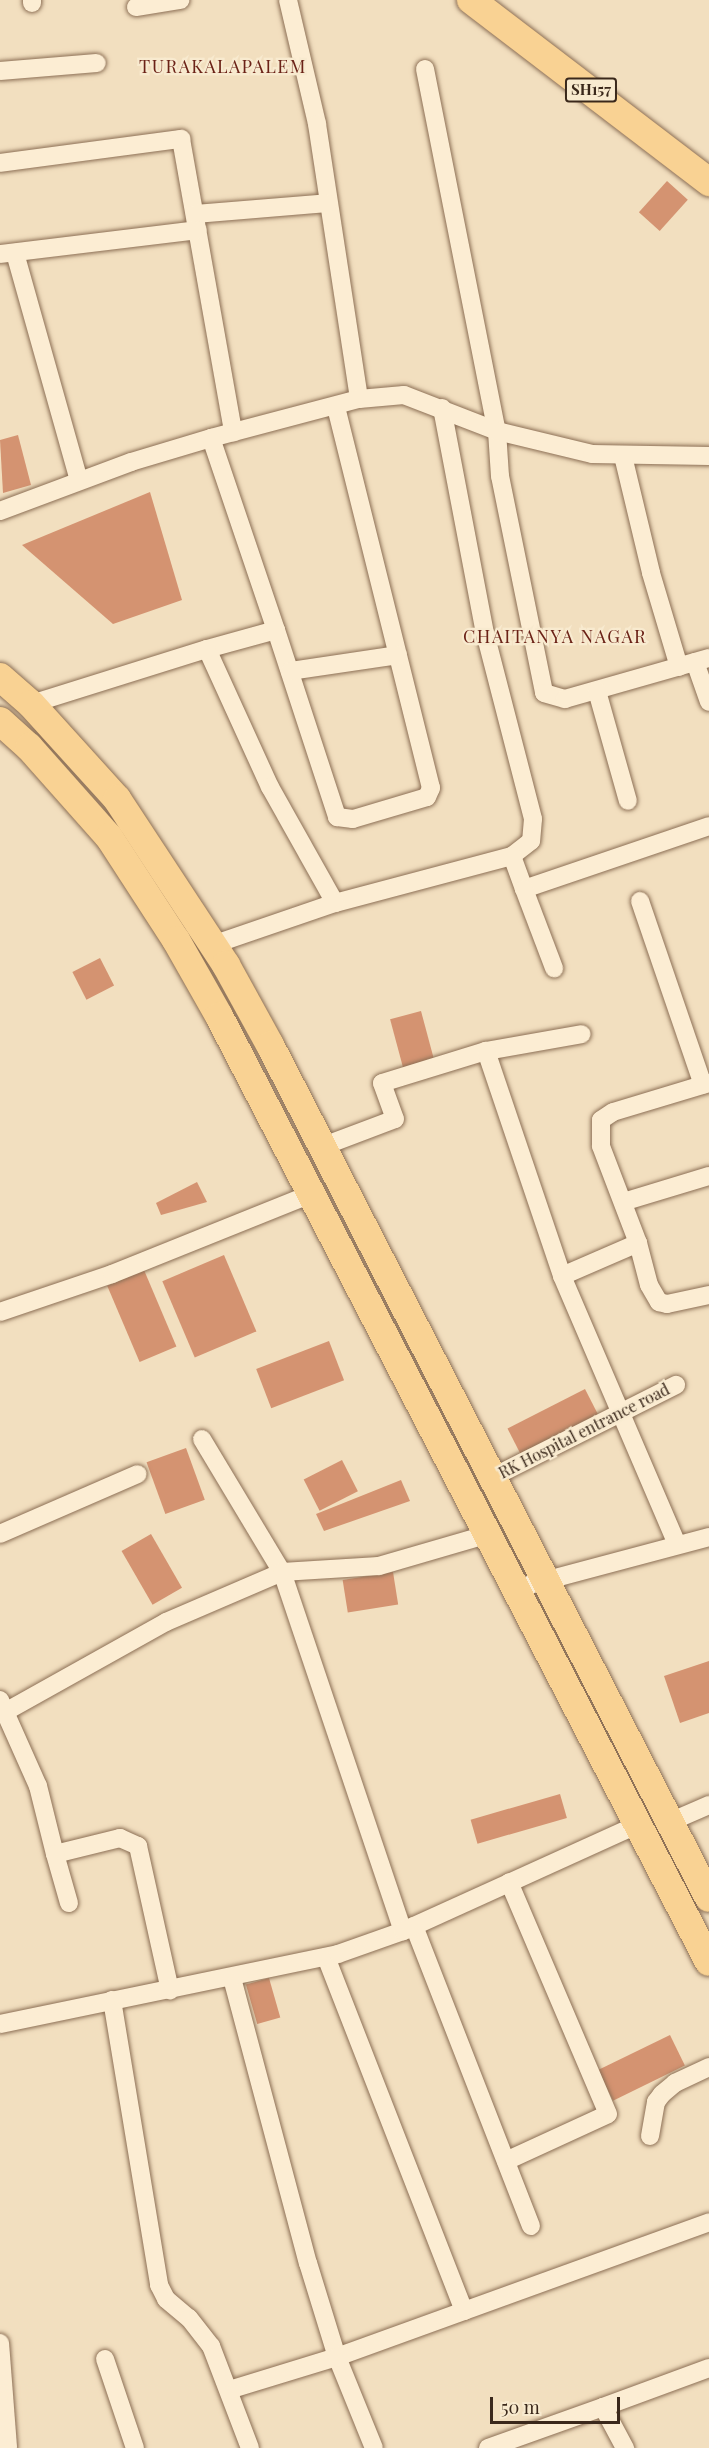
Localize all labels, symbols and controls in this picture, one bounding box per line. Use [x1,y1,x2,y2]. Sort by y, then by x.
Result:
district label: TURAKALAPALEM [139,55,307,77]
road number: SH157 [564,78,618,102]
district label: CHAITANYA NAGAR [463,625,647,647]
street label: RK Hospital entrance road [495,1379,673,1483]
scale bar [493,2385,624,2423]
text: 50 m [501,2395,540,2419]

